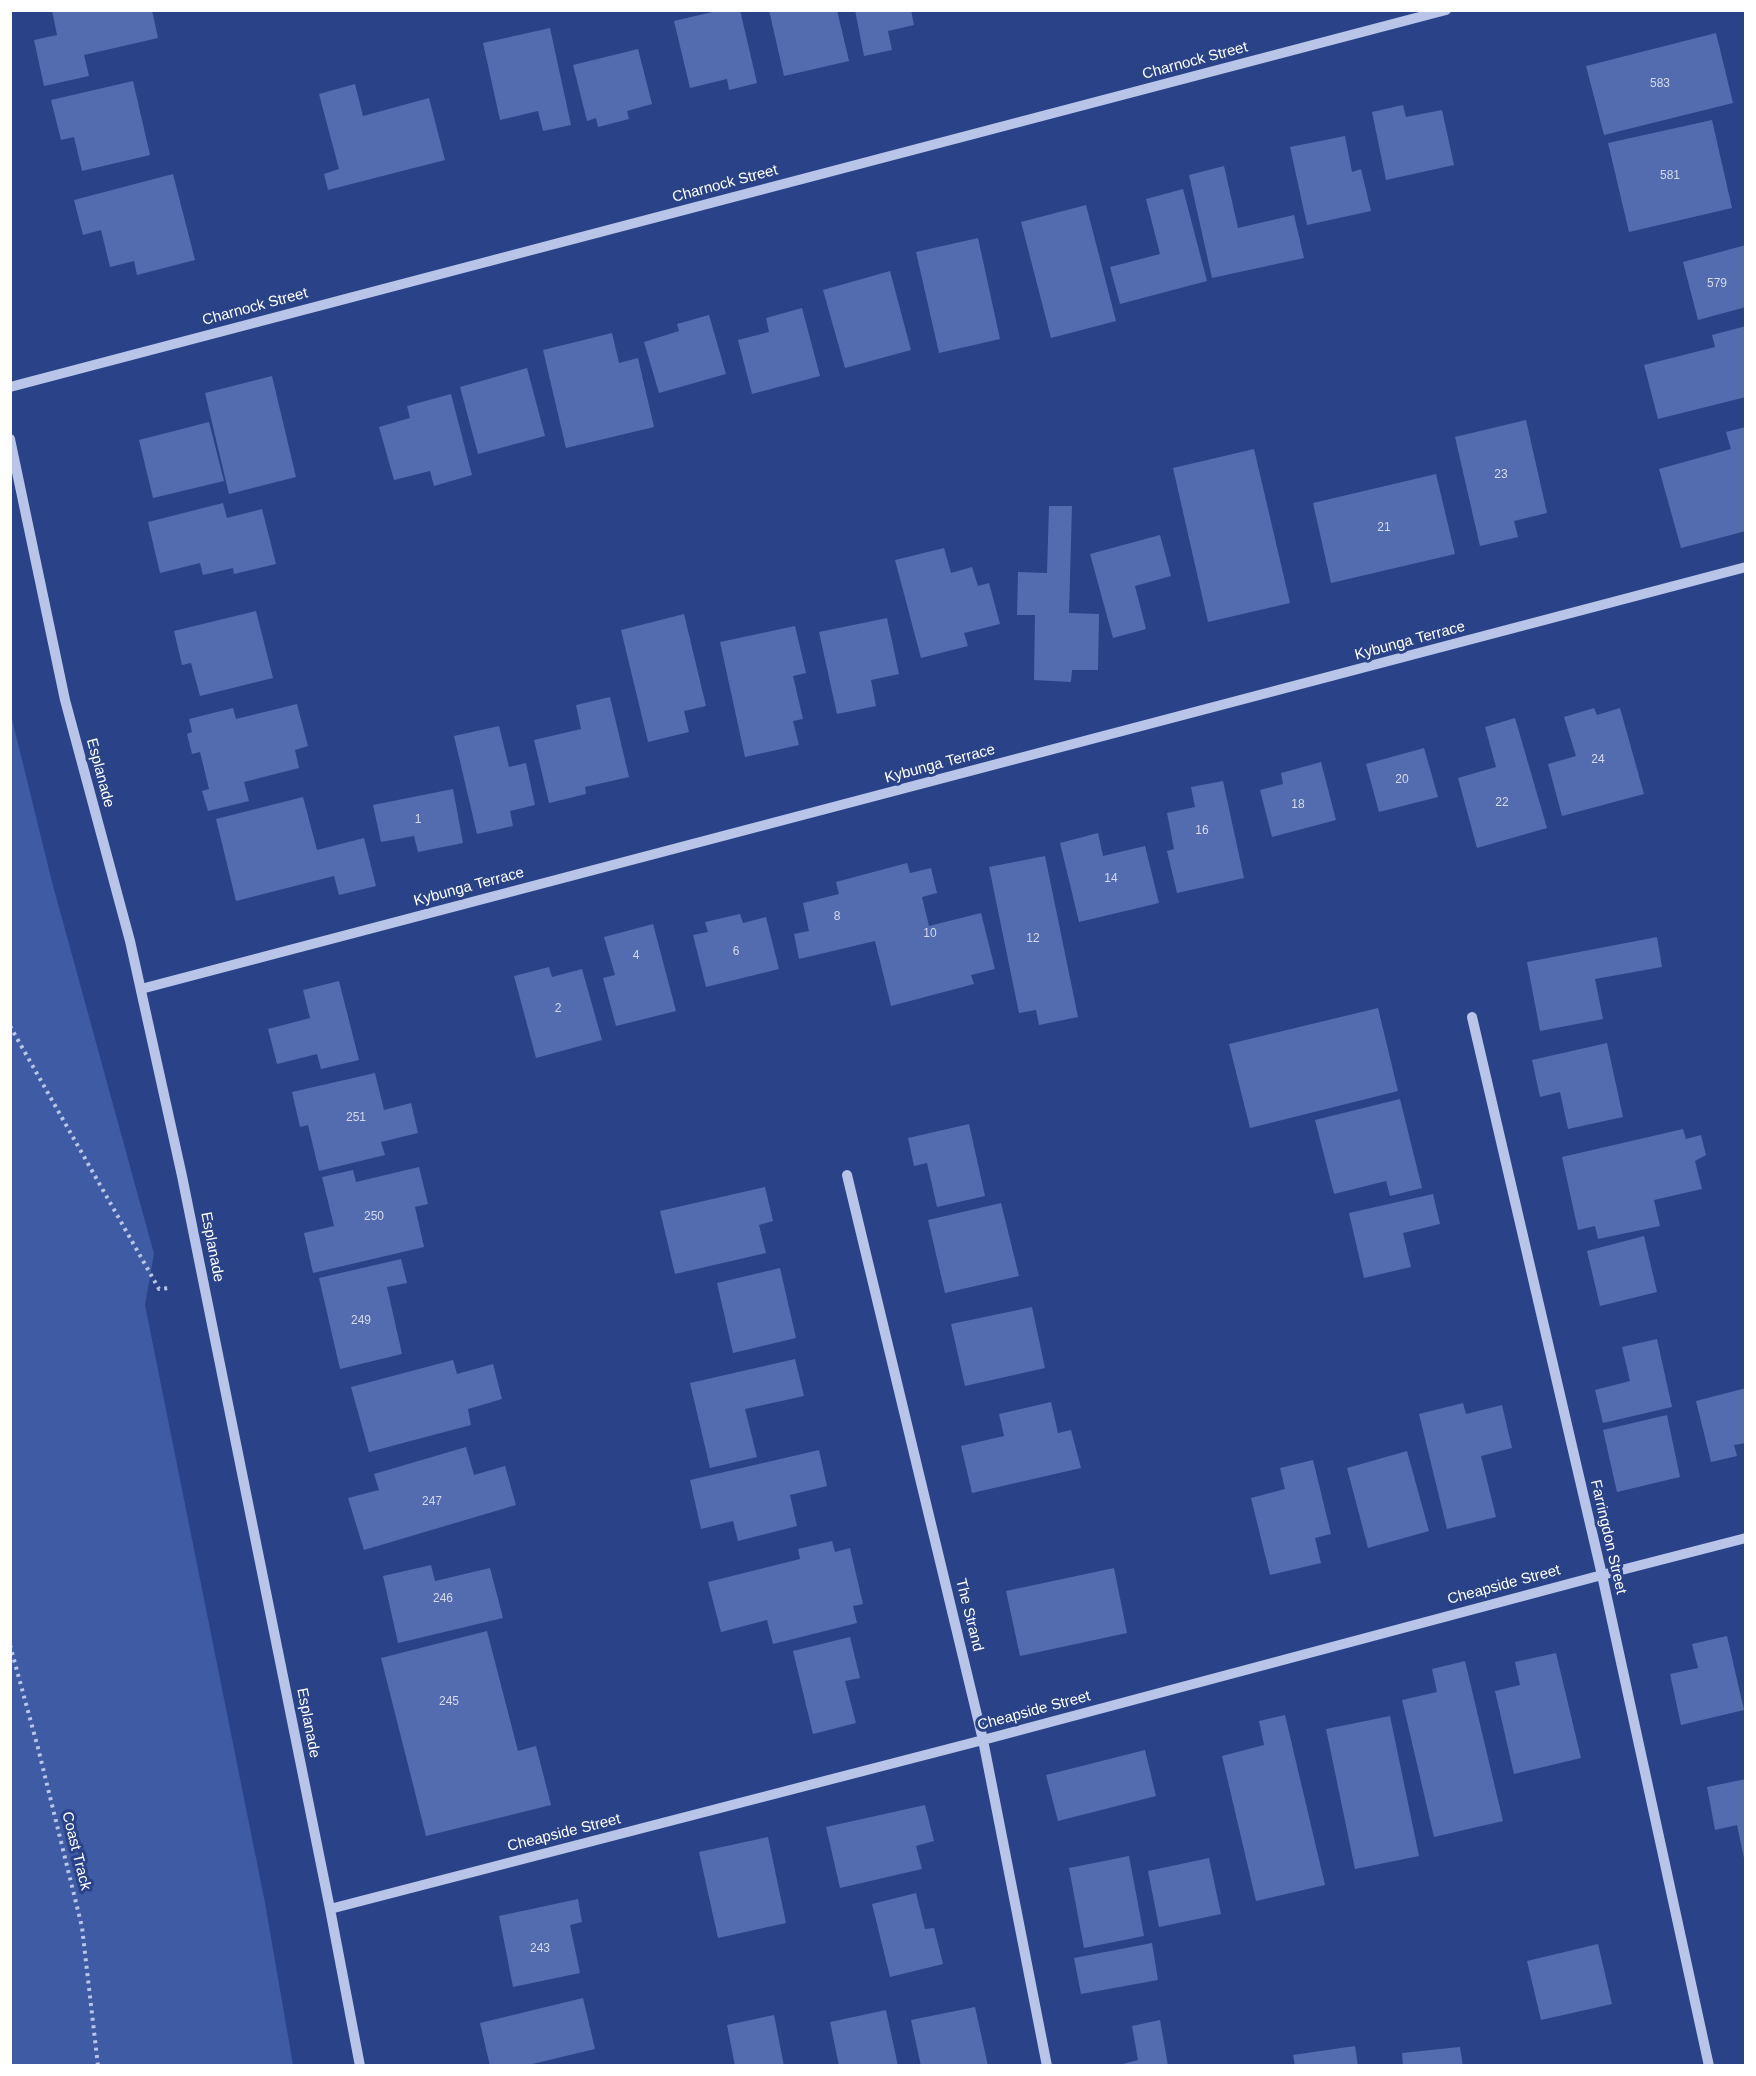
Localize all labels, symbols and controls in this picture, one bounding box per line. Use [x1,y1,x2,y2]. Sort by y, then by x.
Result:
street label: Charnock Street [1140,38,1250,84]
house number: 583 [1650,77,1670,91]
street label: Charnock Street [670,161,780,207]
house number: 581 [1660,169,1680,183]
house number: 579 [1707,277,1727,291]
street label: Charnock Street [200,284,310,330]
house number: 23 [1494,468,1508,482]
house number: 21 [1377,521,1391,535]
street label: Kybunga Terrace [1353,618,1467,664]
street label: Esplanade [82,736,118,810]
street label: Kybunga Terrace [883,741,997,787]
house number: 24 [1591,753,1605,767]
house number: 20 [1395,773,1409,787]
house number: 22 [1495,796,1509,810]
house number: 18 [1291,798,1305,812]
house number: 1 [415,813,421,827]
house number: 16 [1195,824,1209,838]
street label: Kybunga Terrace [412,864,526,910]
house number: 14 [1104,872,1118,886]
house number: 8 [834,910,840,924]
house number: 10 [923,927,937,941]
house number: 12 [1026,932,1040,946]
house number: 6 [733,945,739,959]
house number: 4 [633,949,639,963]
house number: 2 [555,1002,561,1016]
house number: 251 [346,1111,366,1125]
street label: Esplanade [196,1210,228,1284]
house number: 250 [364,1210,384,1224]
house number: 249 [351,1314,371,1328]
street label: Farringdon Street [1586,1478,1630,1596]
house number: 247 [422,1495,442,1509]
street label: Cheapside Street [1446,1561,1562,1609]
street label: The Strand [951,1577,987,1653]
house number: 246 [433,1592,453,1606]
street label: Esplanade [292,1686,324,1760]
street label: Cheapside Street [976,1687,1092,1735]
house number: 245 [439,1695,459,1709]
street label: Coast Track [58,1810,94,1892]
street label: Cheapside Street [506,1810,622,1856]
house number: 243 [530,1942,550,1956]

